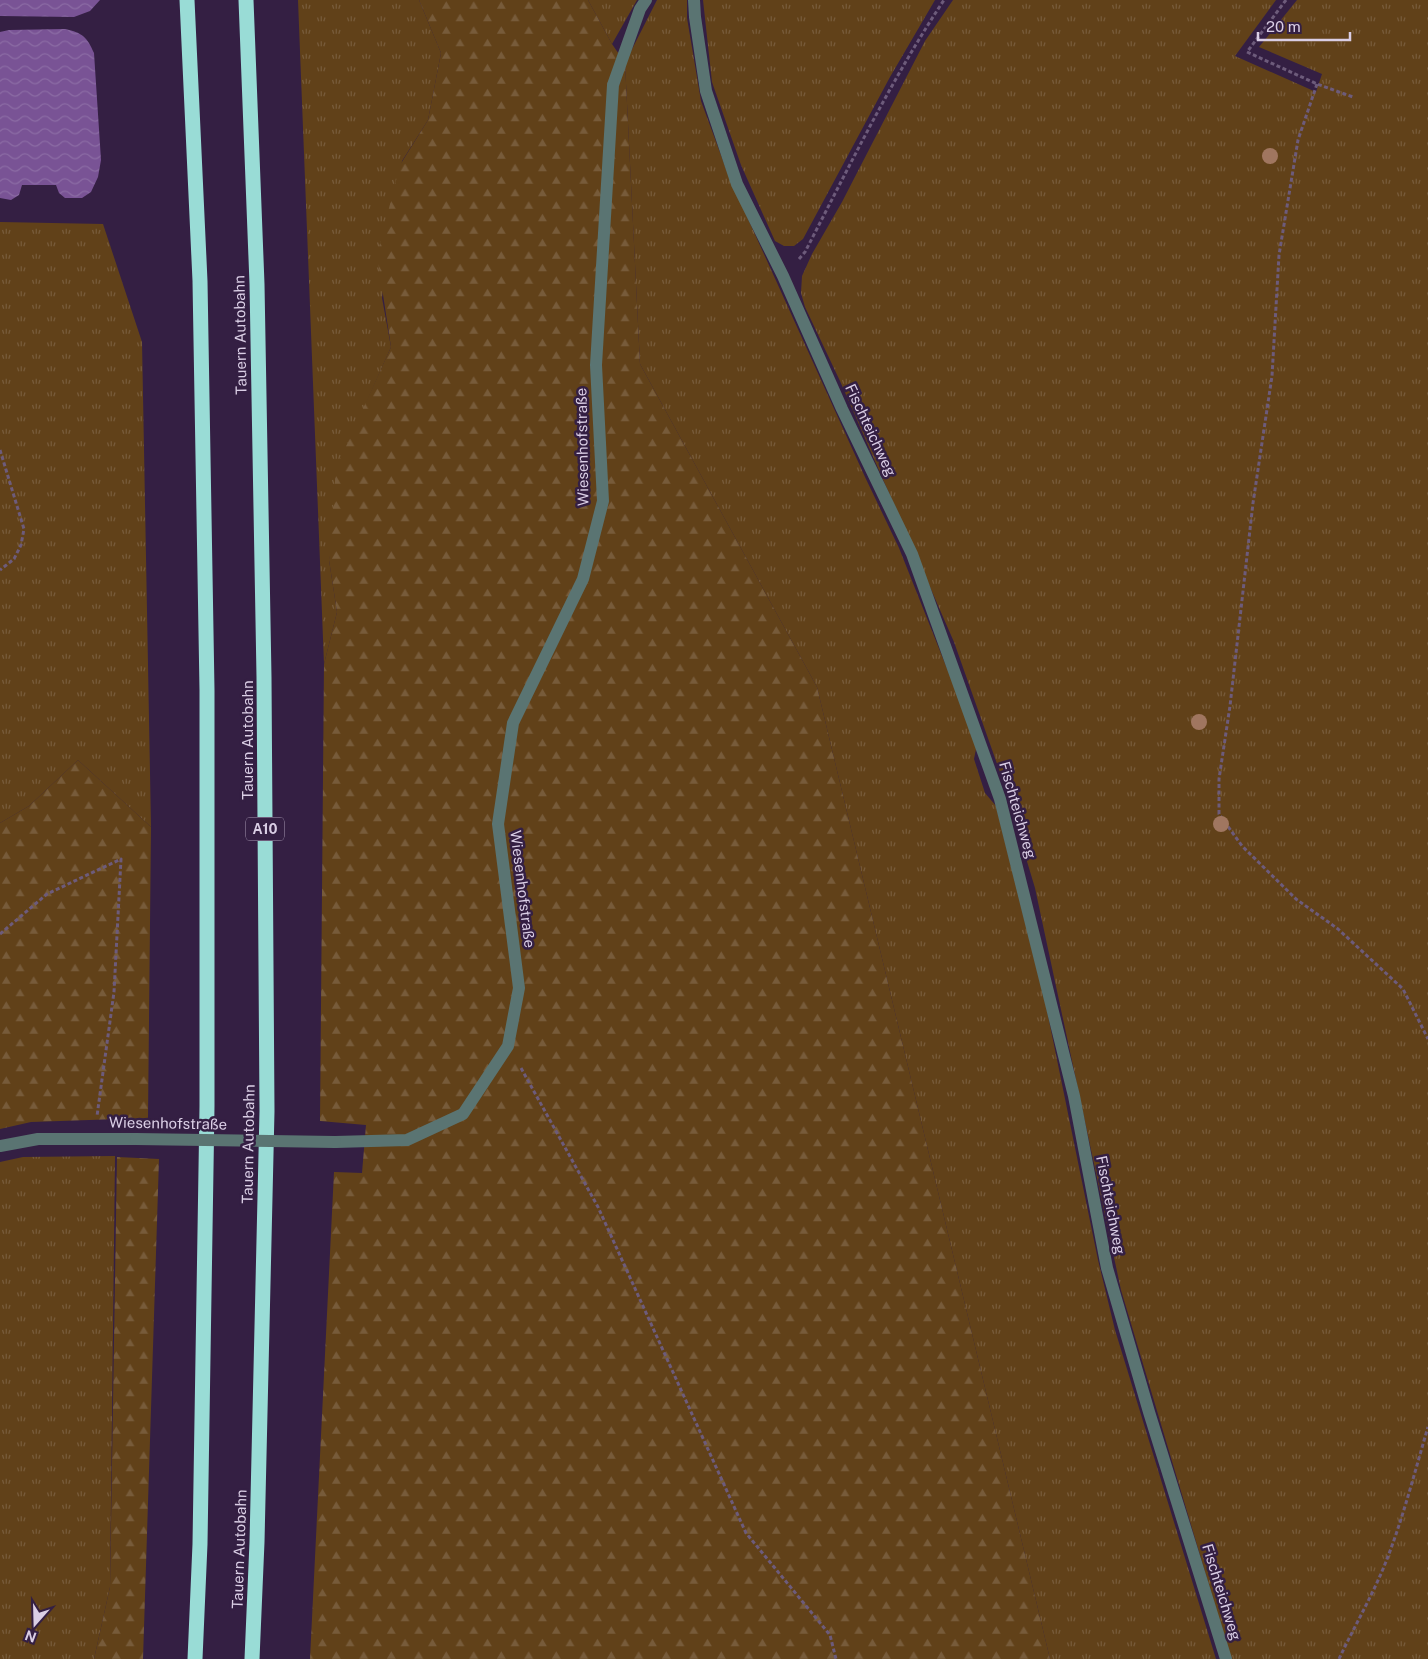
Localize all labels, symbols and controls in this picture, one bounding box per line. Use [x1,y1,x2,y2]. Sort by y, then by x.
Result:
scale bar [1258,10,1350,42]
text: 20 m [1266,18,1301,35]
street label: Tauern Autobahn [230,275,250,395]
street label: Fischteichweg [842,381,900,479]
street label: Wiesenhofstraße [572,388,592,506]
street label: Tauern Autobahn [239,680,256,800]
street label: Fischteichweg [996,759,1040,861]
road number: A10 [246,818,284,841]
street label: Wiesenhofstraße [507,829,539,949]
street label: Tauern Autobahn [238,1084,258,1204]
street label: Wiesenhofstraße [109,1113,227,1133]
street label: Fischteichweg [1093,1154,1129,1256]
street label: Tauern Autobahn [228,1489,250,1609]
street label: Fischteichweg [1199,1542,1245,1642]
north arrow [10,1599,60,1649]
text: N [23,1627,38,1646]

